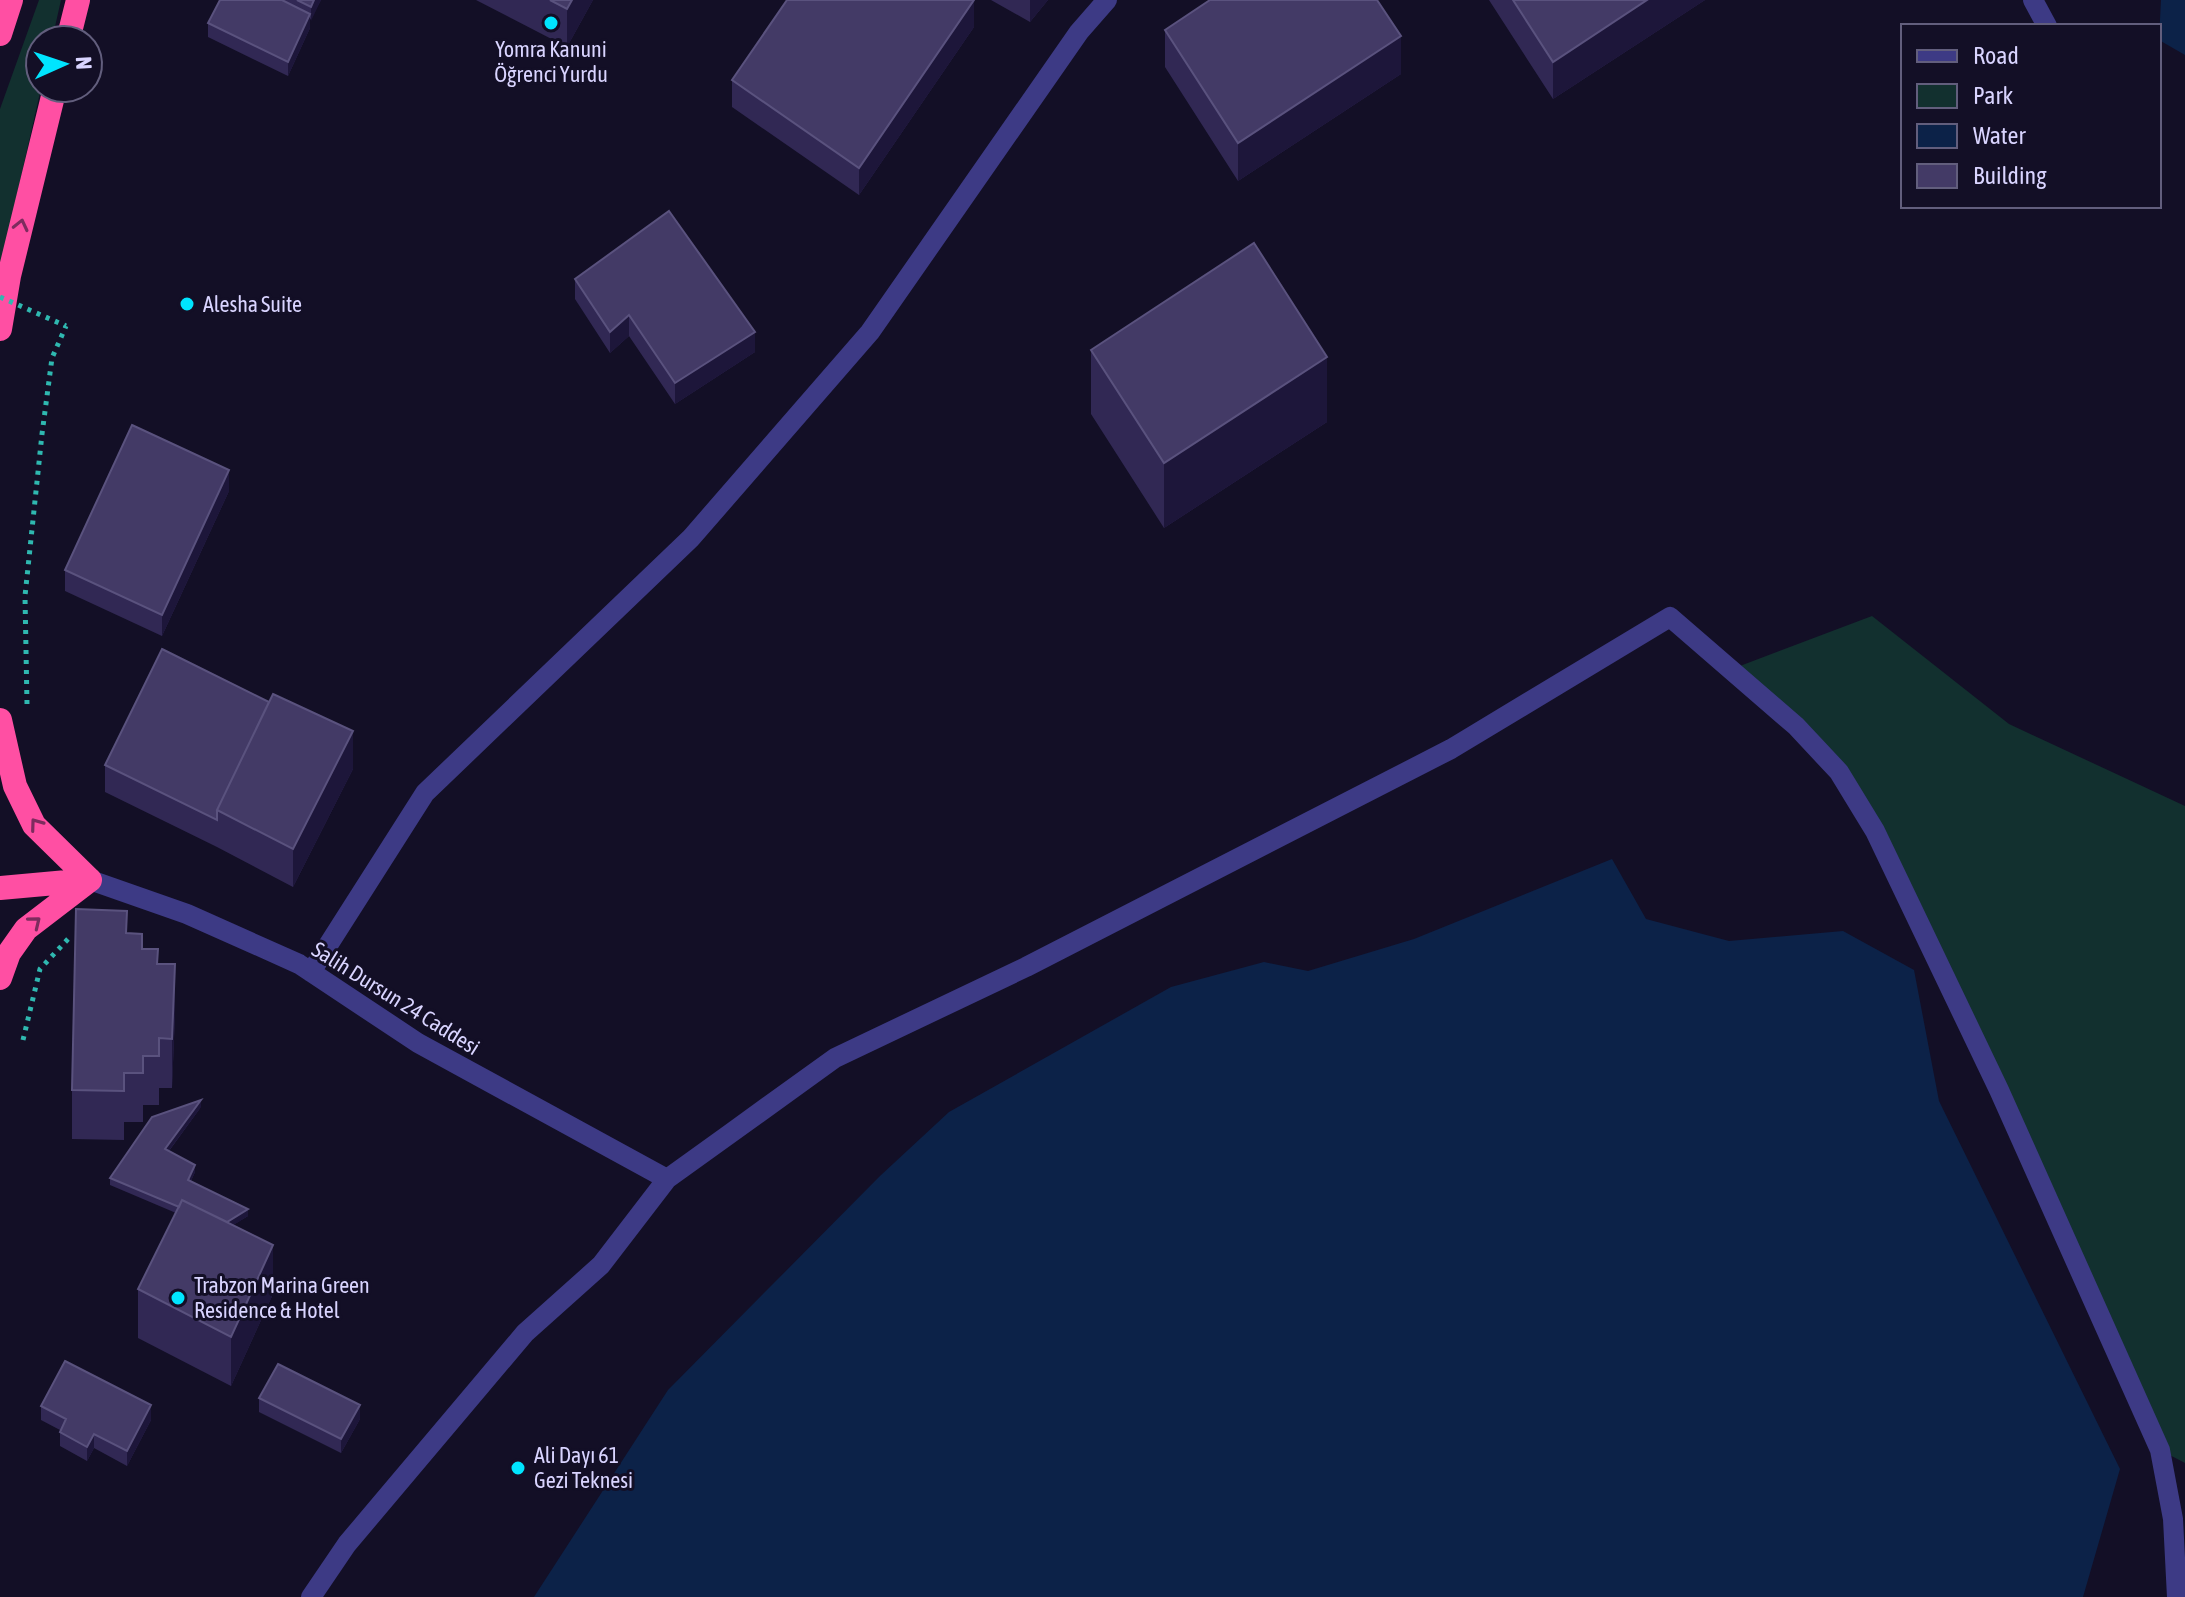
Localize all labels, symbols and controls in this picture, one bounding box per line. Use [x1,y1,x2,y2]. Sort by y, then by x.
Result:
marker: Yomra Kanuni Öğrenci Yurdu [542,14,560,32]
north arrow [24,24,104,104]
legend [1901,24,2161,208]
place label: Yomra Kanuni Öğrenci Yurdu [494,36,608,87]
text: Road [1973,42,2019,69]
text: N [71,56,97,70]
text: Park [1973,82,2014,109]
text: Water [1973,122,2026,149]
text: Building [1973,162,2047,189]
one-way arrow [12,219,29,233]
place label: Alesha Suite [203,291,302,317]
marker: Alesha Suite [178,295,196,313]
one-way arrow [31,818,46,832]
one-way arrow [26,917,41,932]
street label: Salih Dursun 24 Caddesi [307,936,485,1060]
place label: Trabzon Marina Green Residence & Hotel [194,1272,370,1323]
marker: Trabzon Marina Green Residence & Hotel [169,1289,187,1307]
place label: Ali Dayı 61 Gezi Teknesi [534,1442,633,1493]
marker: Ali Dayı 61 Gezi Teknesi [509,1459,527,1477]

